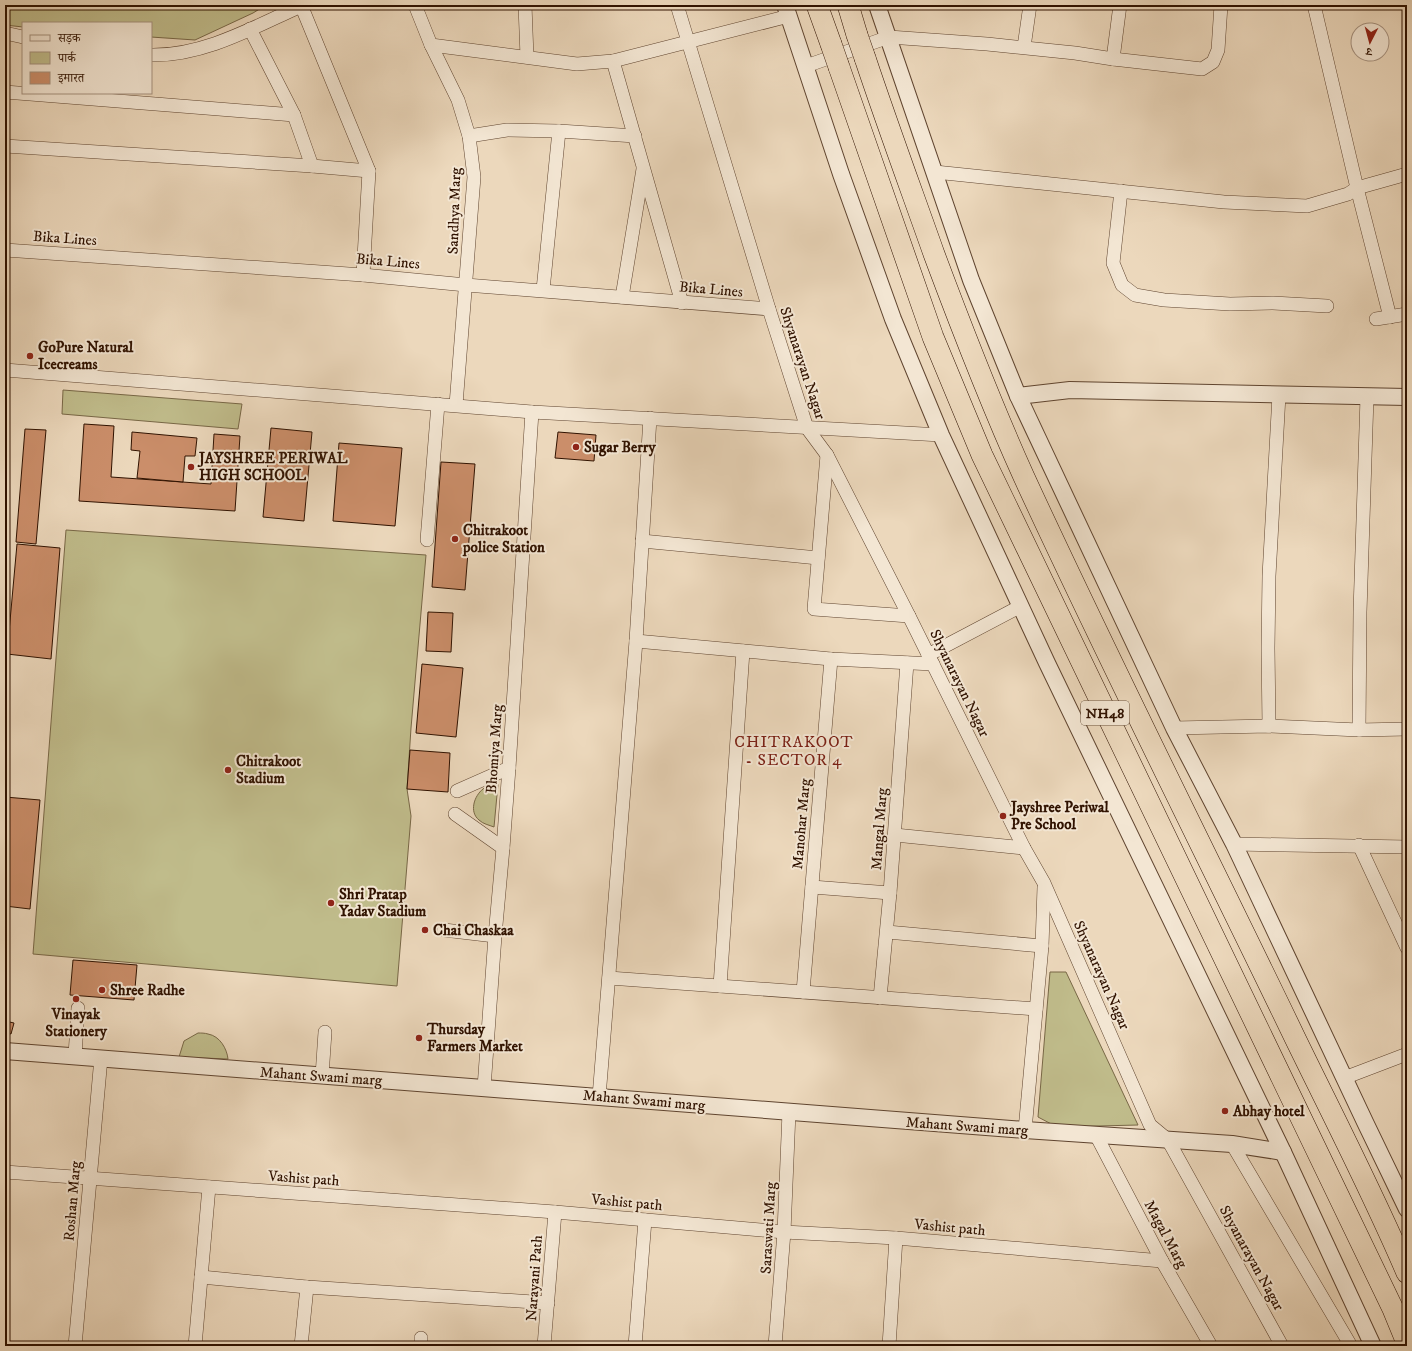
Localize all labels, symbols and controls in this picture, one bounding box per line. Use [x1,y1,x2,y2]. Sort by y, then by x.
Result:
legend [22,22,152,94]
north arrow [1350,22,1390,62]
text: सड़क [57,31,82,46]
text: उ [1364,44,1374,58]
text: पार्क [57,51,77,66]
text: इमारत [57,71,85,86]
street label: Sandhya Marg [443,167,466,255]
street label: Bika Lines [32,227,98,250]
street label: Bika Lines [355,249,421,274]
street label: Bika Lines [678,277,744,302]
street label: Shyanarayan Nagar [775,304,830,422]
place label: GoPure Natural Icecreams [38,338,134,374]
marker: GoPure Natural Icecreams [25,351,35,361]
place label: Sugar Berry [584,438,656,457]
marker: Sugar Berry [571,442,581,452]
place label: JAYSHREE PERIWAL HIGH SCHOOL [197,449,348,485]
marker: JAYSHREE PERIWAL HIGH SCHOOL [186,462,196,472]
place label: Chitrakoot police Station [462,521,545,557]
marker: Chitrakoot police Station [450,534,460,544]
street label: Shyanarayan Nagar [925,626,994,740]
road number: NH48 [1081,701,1129,725]
street label: Bhomiya Marg [482,703,507,794]
district label: CHITRAKOOT - SECTOR 4 [734,732,854,770]
place label: Chitrakoot Stadium [236,752,301,788]
marker: Chitrakoot Stadium [223,765,233,775]
street label: Manohar Marg [788,777,815,870]
street label: Mangal Marg [867,787,892,871]
place label: Jayshree Periwal Pre School [1009,798,1109,834]
marker: Jayshree Periwal Pre School [998,811,1008,821]
place label: Shri Pratap Yadav Stadium [338,885,427,921]
marker: Shri Pratap Yadav Stadium [326,898,336,908]
street label: Shyanarayan Nagar [1069,918,1134,1033]
place label: Chai Chaskaa [433,921,514,940]
marker: Chai Chaskaa [420,925,430,935]
place label: Shree Radhe [110,981,186,1000]
marker: Shree Radhe [97,985,107,995]
marker: Vinayak Stationery [71,994,81,1004]
place label: Vinayak Stationery [45,1005,108,1041]
place label: Thursday Farmers Market [426,1020,523,1056]
marker: Thursday Farmers Market [414,1033,424,1043]
street label: Mahant Swami marg [259,1063,384,1090]
street label: Mahant Swami marg [582,1086,707,1115]
place label: Abhay hotel [1232,1102,1305,1121]
marker: Abhay hotel [1220,1106,1230,1116]
street label: Mahant Swami marg [905,1113,1030,1140]
street label: Roshan Marg [60,1159,86,1242]
street label: Vashist path [267,1166,340,1190]
street label: Saraswati Marg [757,1181,780,1274]
street label: Vashist path [590,1190,663,1215]
street label: Magal Marg [1140,1197,1192,1272]
street label: Shyanarayan Nagar [1215,1202,1289,1315]
street label: Vashist path [913,1215,986,1240]
street label: Narayani Path [522,1234,547,1322]

